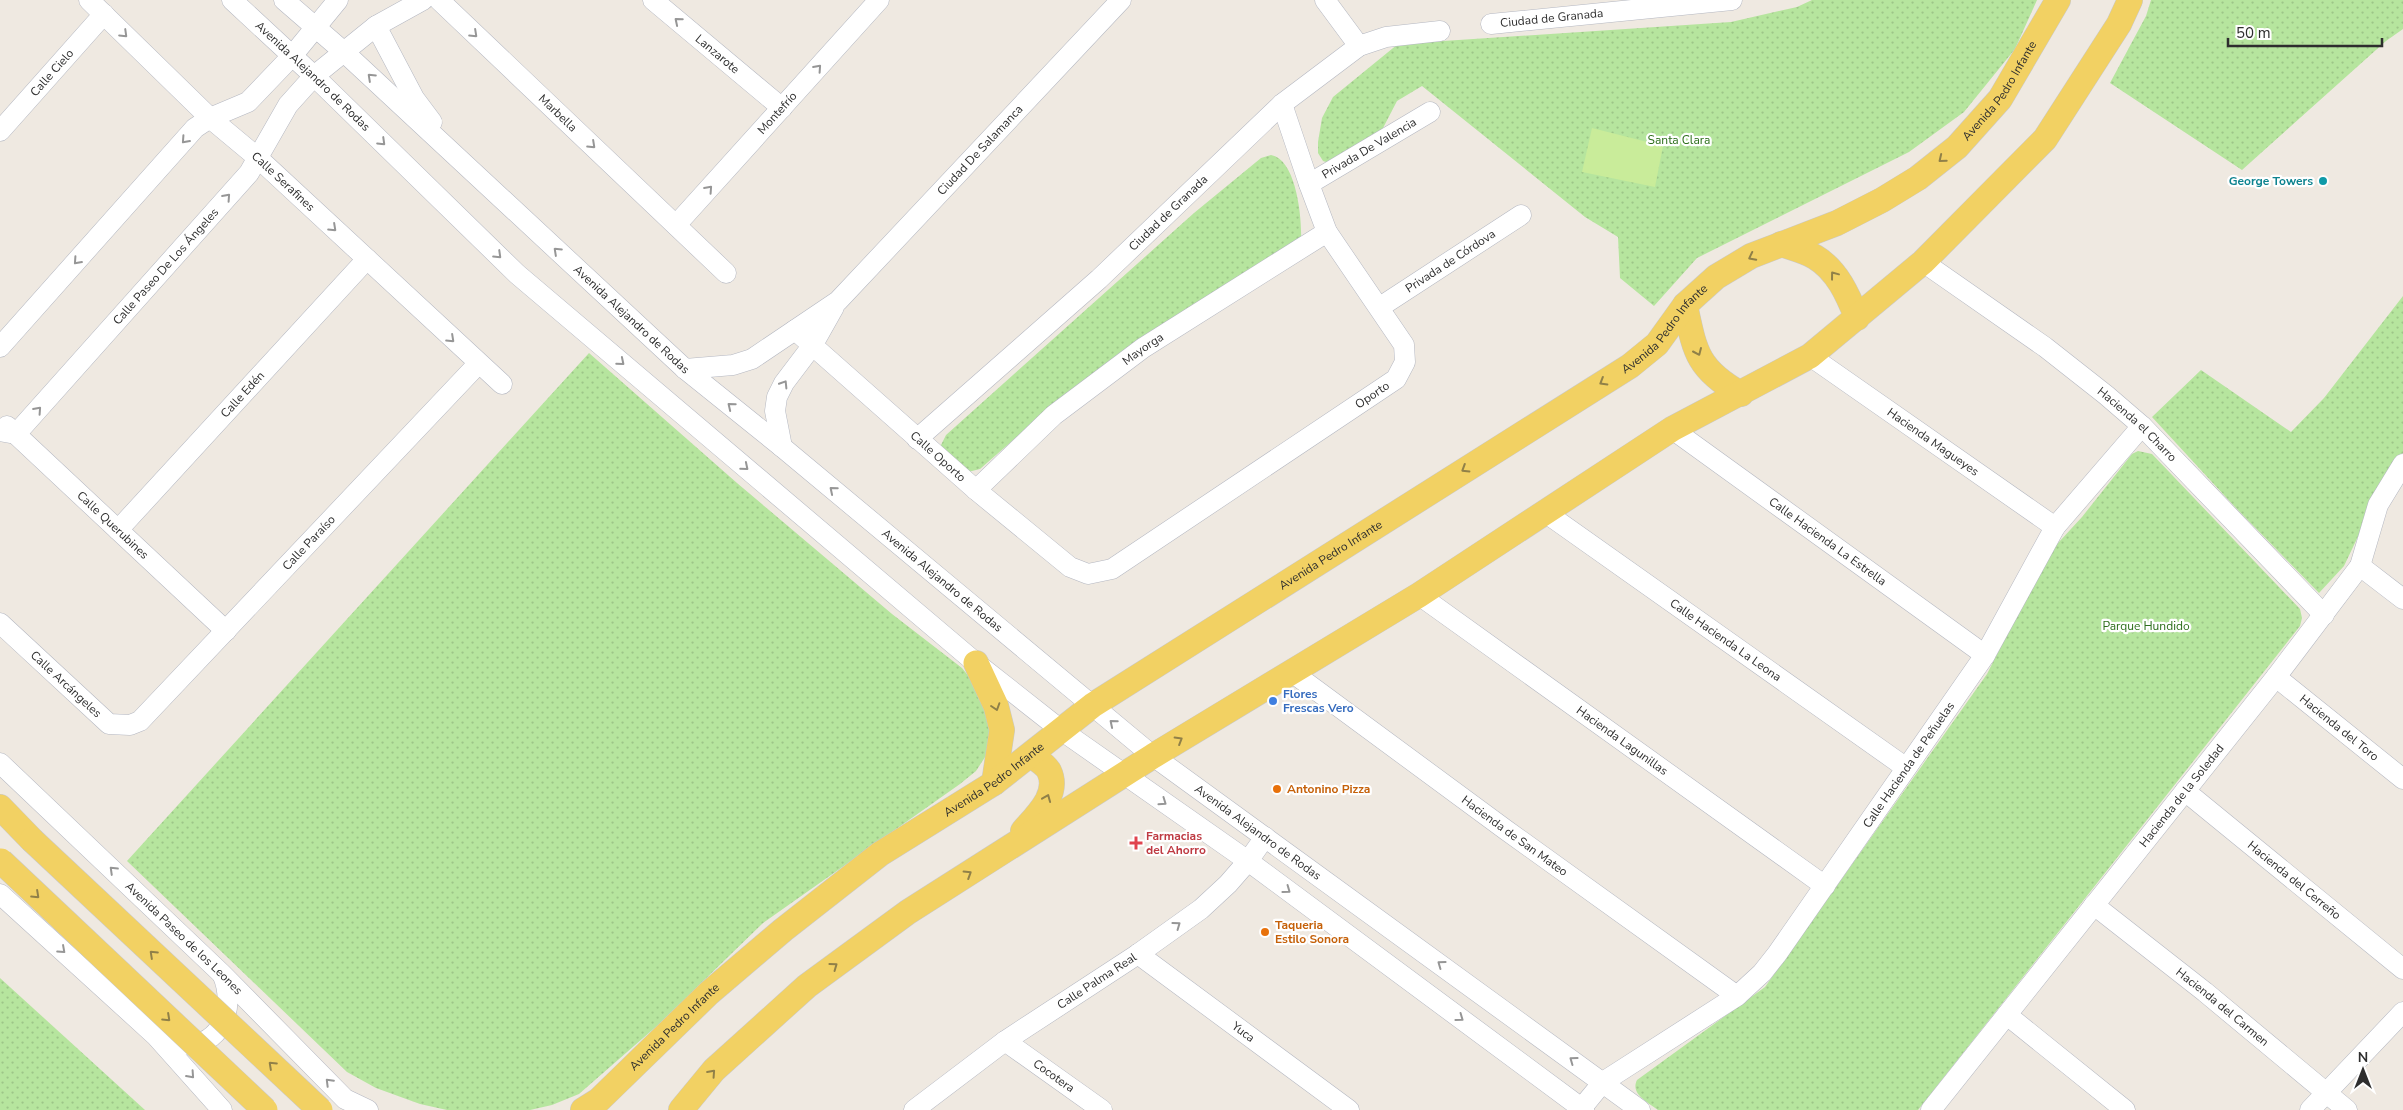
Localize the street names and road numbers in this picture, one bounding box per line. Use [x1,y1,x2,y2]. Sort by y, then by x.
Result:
street label: Ciudad de Granada [1499,5,1604,31]
street label: Avenida Alejandro de Rodas [252,18,374,135]
street label: Lanzarote [692,31,743,77]
street label: Avenida Pedro Infante [1958,38,2040,144]
street label: Calle Cielo [26,45,77,100]
street label: Montefrío [754,88,801,138]
street label: Marbella [535,91,581,135]
street label: Ciudad De Salamanca [933,101,1026,199]
street label: Privada De Valencia [1319,114,1419,183]
street label: Calle Serafines [248,148,319,215]
street label: Ciudad de Granada [1125,171,1211,254]
street label: Calle Paseo De Los Ángeles [109,204,222,328]
street label: Privada de Córdova [1402,226,1499,296]
street label: Avenida Alejandro de Rodas [570,261,693,378]
street label: Avenida Pedro Infante [1618,280,1711,377]
street label: Mayorga [1119,329,1167,369]
street label: Calle Edén [217,368,268,421]
street label: Oporto [1352,377,1393,412]
street label: Hacienda el Charro [2094,383,2180,465]
street label: Hacienda Magueyes [1884,404,1982,480]
street label: Calle Oporto [907,428,970,486]
street label: Calle Querubines [73,487,152,563]
street label: Calle Hacienda La Estrella [1766,494,1890,589]
street label: Calle Paraíso [279,511,339,574]
street label: Avenida Pedro Infante [1276,516,1385,594]
street label: Avenida Alejandro de Rodas [878,525,1006,636]
street label: Calle Hacienda La Leona [1667,595,1785,685]
street label: Calle Arcángeles [27,647,105,721]
street label: Hacienda del Toro [2296,691,2382,765]
street label: Calle Hacienda de Peñuelas [1859,698,1958,831]
street label: Hacienda Lagunillas [1573,702,1671,779]
street label: Avenida Pedro Infante [941,739,1047,820]
street label: Hacienda de la Soledad [2136,741,2227,850]
street label: Avenida Alejandro de Rodas [1191,781,1325,884]
street label: Hacienda de San Mateo [1458,792,1571,880]
street label: Hacienda del Cerreño [2244,837,2344,923]
street label: Avenida Paseo de los Leones [122,878,246,998]
street label: Calle Palma Real [1054,949,1140,1013]
street label: Hacienda del Carmen [2173,964,2272,1050]
street label: Avenida Pedro Infante [626,980,723,1074]
street label: Yuca [1228,1017,1258,1046]
street label: Cocotera [1030,1055,1078,1096]

